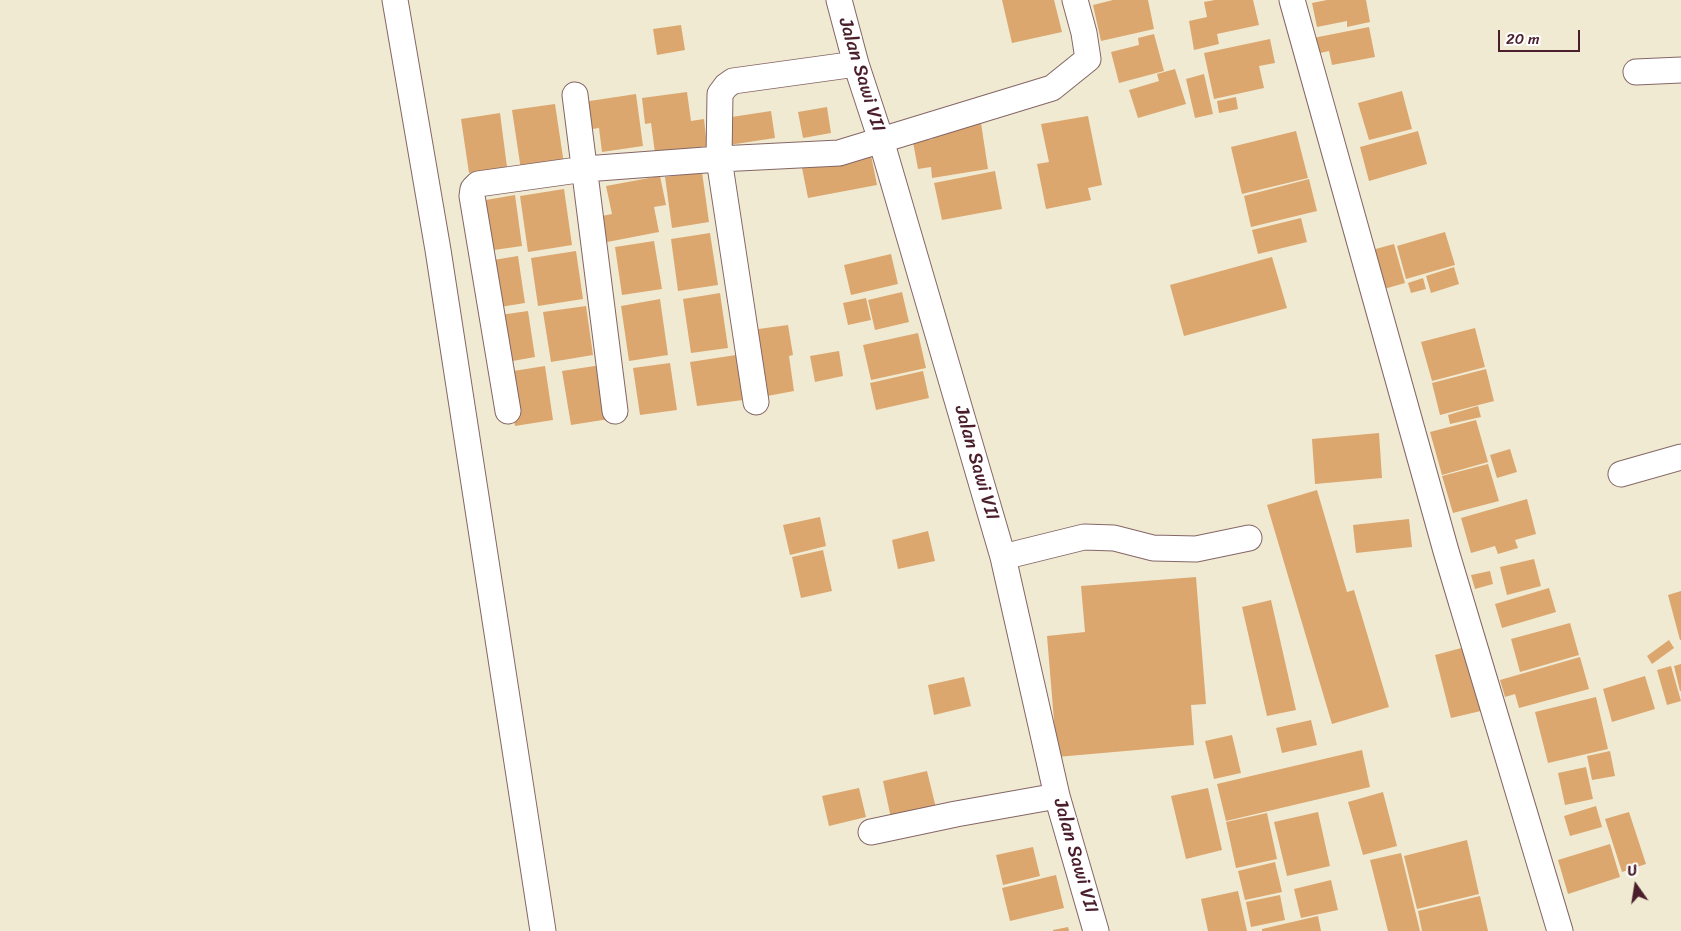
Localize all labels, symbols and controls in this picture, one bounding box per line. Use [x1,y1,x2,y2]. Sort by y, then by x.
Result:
street label: Jalan Sawi VII [833,15,889,135]
scale bar [1501,20,1584,52]
text: 20 m [1506,26,1540,52]
street label: Jalan Sawi VII [949,403,1003,523]
street label: Jalan Sawi VII [1048,796,1102,916]
text: U [1625,858,1640,884]
north arrow [1611,861,1661,911]

